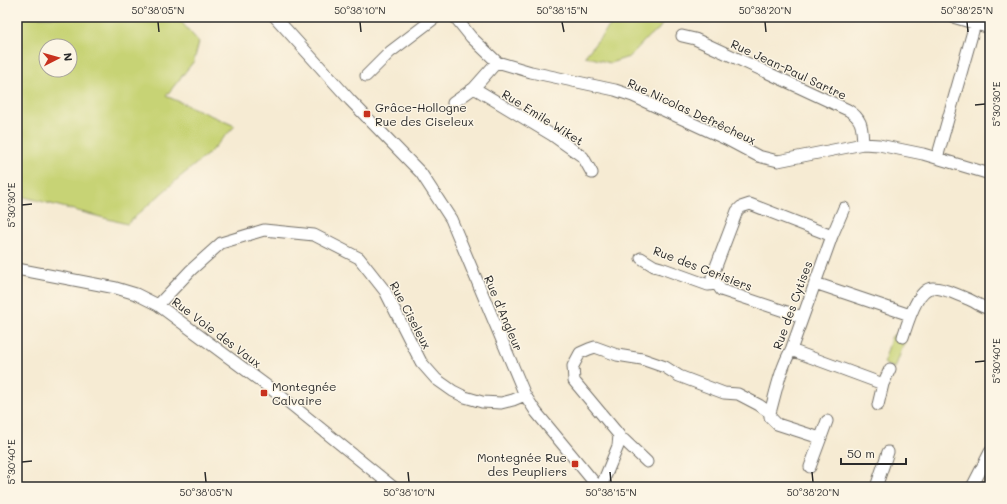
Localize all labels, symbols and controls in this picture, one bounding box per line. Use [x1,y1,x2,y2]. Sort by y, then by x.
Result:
text: 50°38'05"N [132,3,184,17]
text: 50°38'10"N [334,3,386,17]
text: 50°38'15"N [536,3,588,17]
text: 50°38'20"N [739,3,791,17]
text: 50°38'25"N [941,3,993,17]
street label: Rue Jean-Paul Sartre [729,35,849,103]
north arrow [38,38,78,78]
text: N [61,52,76,62]
street label: Rue Nicolas Defrêcheux [625,74,759,148]
text: 5°30'30"E [989,81,1003,127]
street label: Rue Emile Wiket [499,86,587,148]
place label: Grâce-Hollogne Rue des Ciseleux [375,99,474,129]
marker: Grâce-Hollogne Rue des Ciseleux [362,109,372,119]
text: 5°30'30"E [4,182,18,228]
street label: Rue des Cerisiers [651,242,755,294]
street label: Rue des Cytises [769,258,815,351]
street label: Rue d'Angleur [481,273,527,353]
street label: Rue Ciseleux [387,279,435,351]
street label: Rue Voie des Vaux [169,293,265,371]
text: 5°30'40"E [989,338,1003,384]
place label: Montegnée Calvaire [272,378,337,408]
marker: Montegnée Calvaire [259,388,269,398]
text: 5°30'40"E [4,439,18,485]
scale bar [841,440,906,466]
text: 50 m [847,445,875,461]
place label: Montegnée Rue des Peupliers [477,449,567,479]
marker: Montegnée Rue des Peupliers [570,459,580,469]
text: 50°38'05"N [180,485,232,499]
text: 50°38'10"N [383,485,435,499]
text: 50°38'15"N [585,485,637,499]
text: 50°38'20"N [787,485,839,499]

